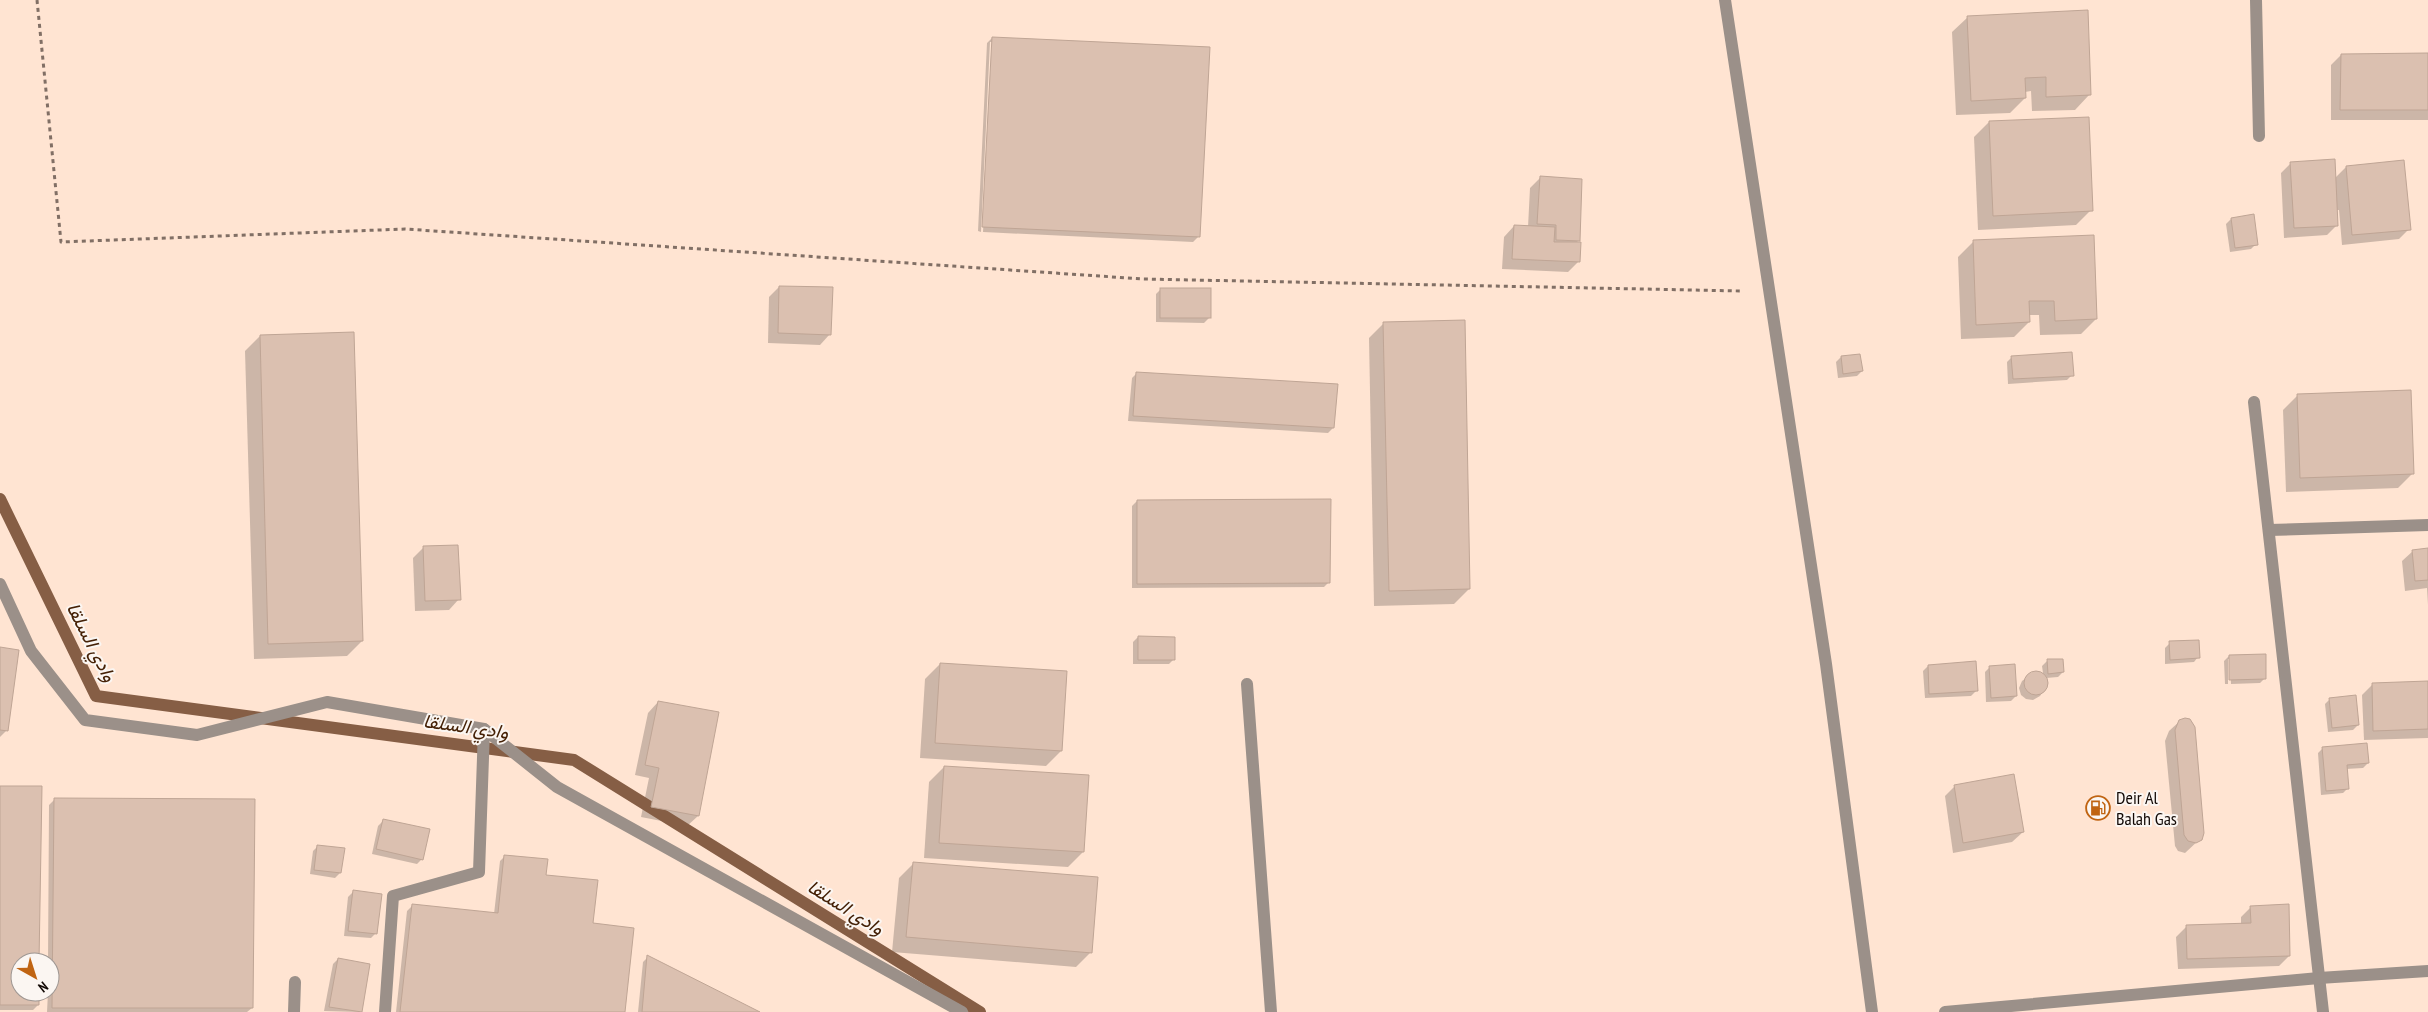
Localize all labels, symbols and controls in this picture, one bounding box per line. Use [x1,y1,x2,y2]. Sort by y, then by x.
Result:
water label: وادي السلقا [58,598,122,688]
water label: وادي السلقا [421,708,511,748]
place label: Deir Al Balah Gas [2116,786,2177,830]
fuel station icon: Deir Al Balah Gas [2085,795,2111,821]
water label: وادي السلقا [801,874,889,944]
north arrow [10,952,60,1002]
text: N [35,978,52,996]

